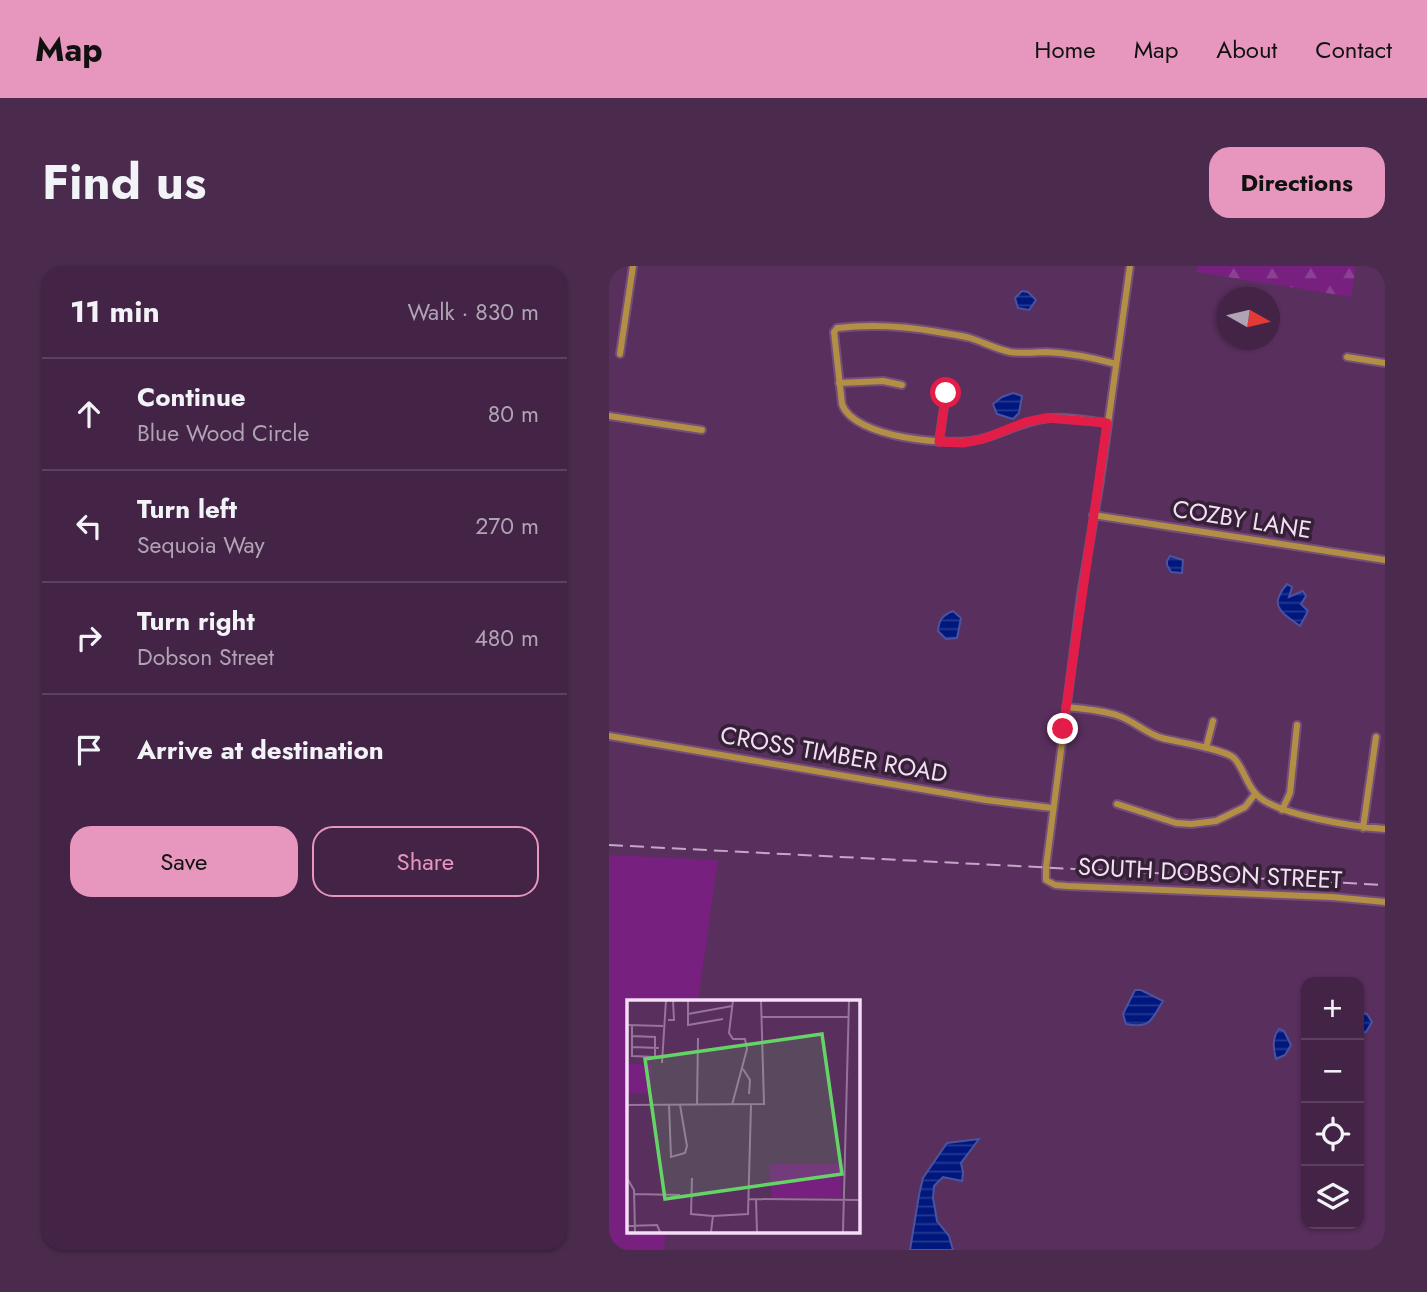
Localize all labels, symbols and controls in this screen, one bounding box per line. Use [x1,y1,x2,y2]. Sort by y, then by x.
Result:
text: Map [35,26,103,73]
text: Home [1034,32,1096,67]
text: Map [1134,32,1178,67]
text: About [1216,32,1277,67]
text: Contact [1315,32,1392,67]
text: Find us [42,147,206,217]
button: Directions [1209,147,1385,218]
north arrow [1217,287,1280,350]
text: 11 min [70,290,160,333]
text: Walk · 830 m [408,295,539,329]
route start [930,377,961,408]
text: Continue [137,378,246,416]
icon: ahead [70,395,108,433]
text: 80 m [488,397,539,431]
text: Blue Wood Circle [137,416,309,450]
text: Turn left [137,490,237,528]
street label: COZBY LANE [1170,491,1314,547]
icon: left [70,507,108,545]
text: 270 m [475,509,539,543]
text: Sequoia Way [137,528,265,562]
text: Turn right [137,602,255,640]
icon: right [70,619,108,657]
text: 480 m [474,621,539,655]
text: Dobson Street [137,640,274,674]
route end [1047,713,1078,744]
street label: CROSS TIMBER ROAD [718,717,950,791]
icon: arrive [70,731,108,769]
text: Arrive at destination [137,731,384,769]
button: Save [70,826,298,897]
button: Share [312,826,539,897]
street label: SOUTH DOBSON STREET [1077,849,1343,897]
map controls [1301,977,1364,1229]
button: + [1301,977,1364,1040]
inset map [627,1000,859,1233]
button: − [1301,1040,1364,1103]
button: locate [1301,1103,1364,1166]
button: layers [1301,1166,1364,1229]

